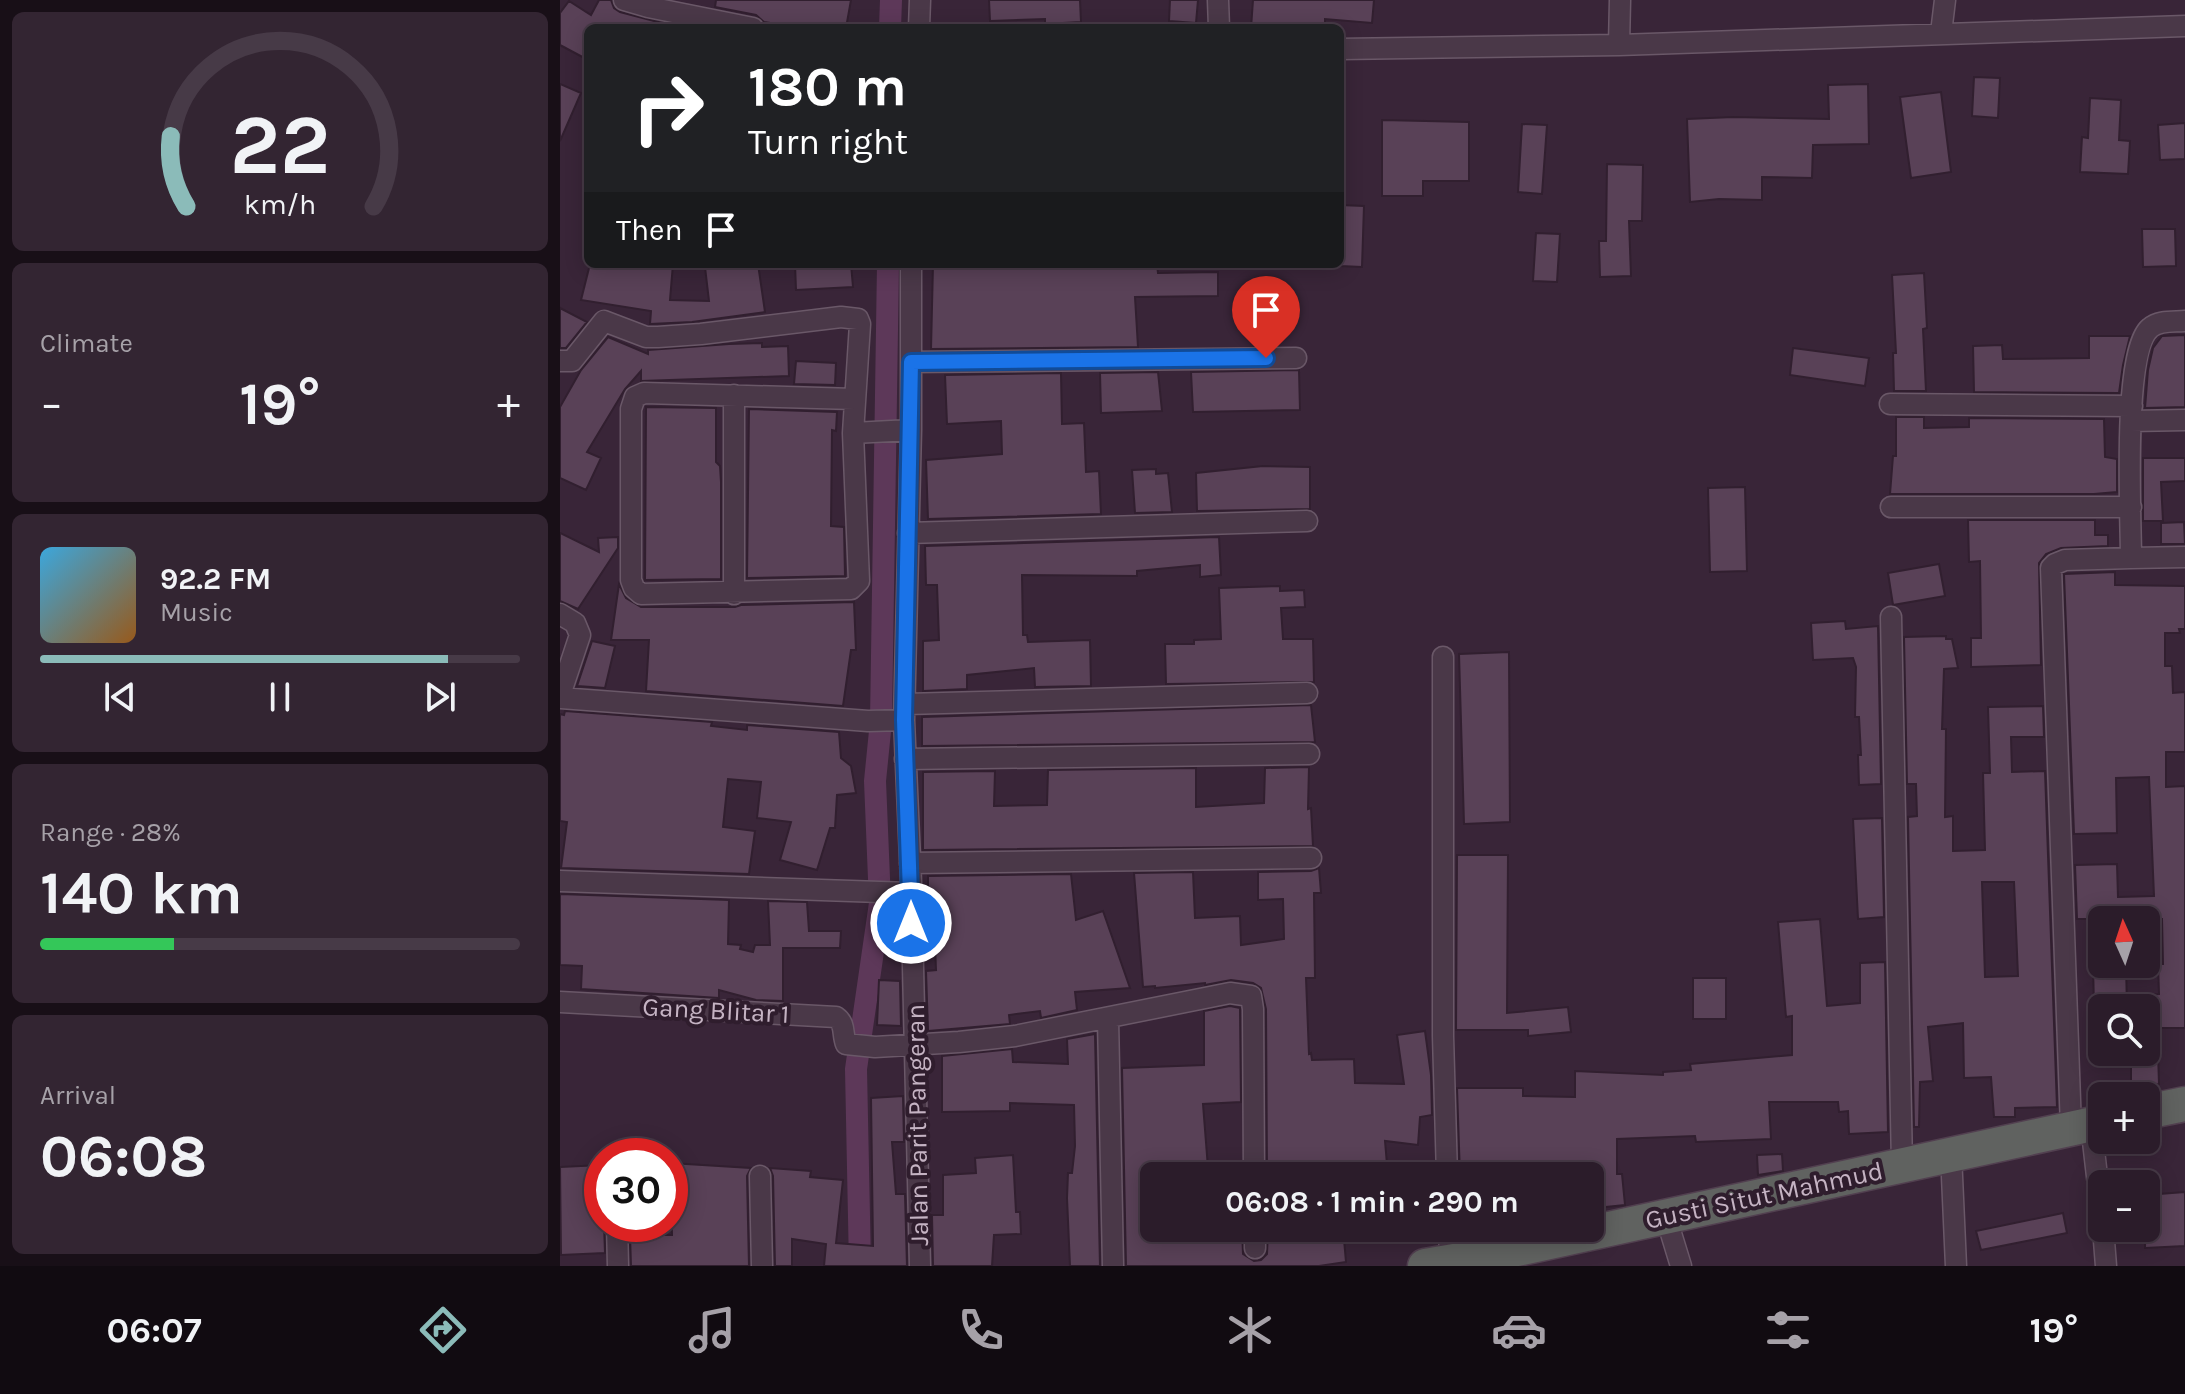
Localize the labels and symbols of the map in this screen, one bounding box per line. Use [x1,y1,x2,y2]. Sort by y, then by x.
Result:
pin [1232,276,1300,358]
position arrow [869,881,953,965]
north arrow [2088,906,2160,978]
street label: Gang Blitar 1 [642,991,790,1030]
street label: Jalan Parit Pangeran [900,1004,935,1246]
speed limit sign: 30 [584,1138,688,1242]
street label: Gusti Situt Mahmud [1642,1155,1886,1236]

